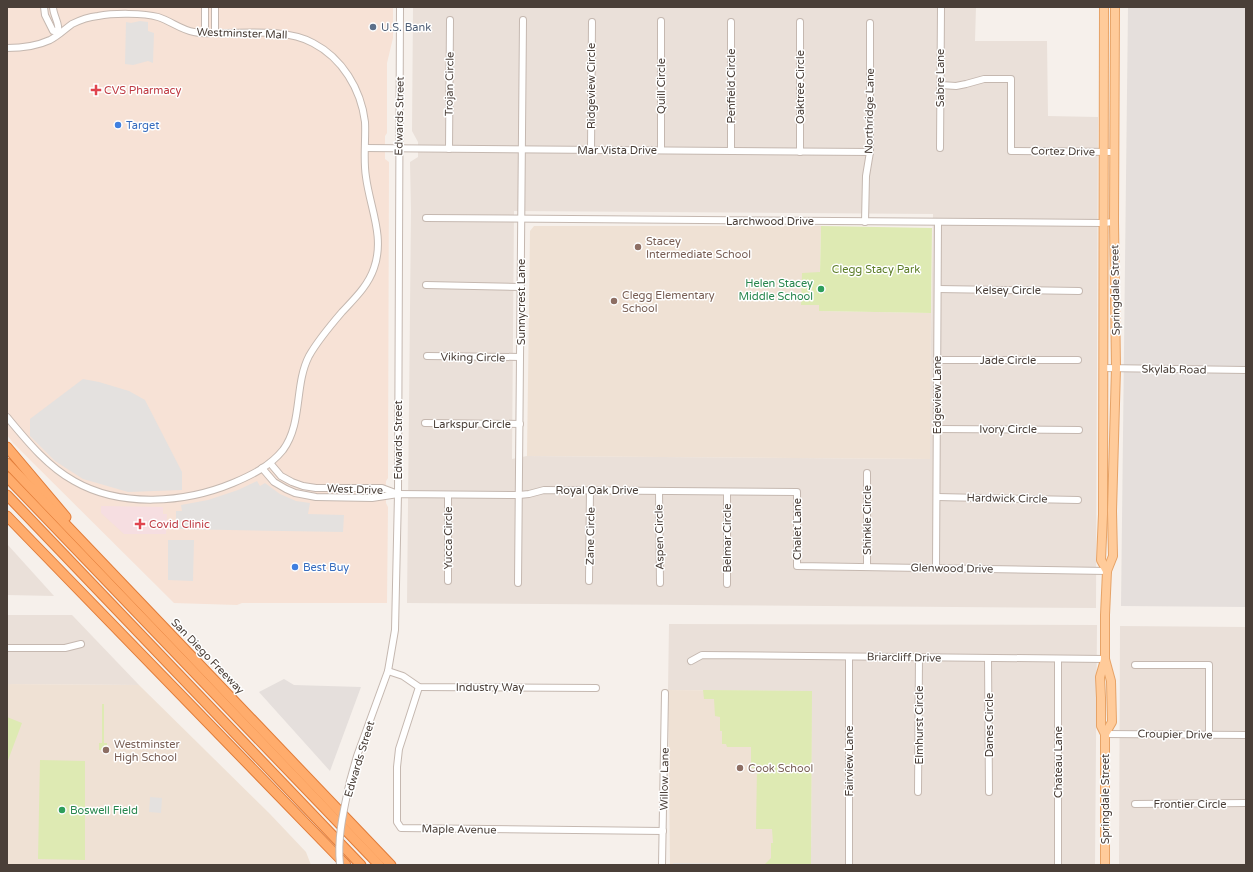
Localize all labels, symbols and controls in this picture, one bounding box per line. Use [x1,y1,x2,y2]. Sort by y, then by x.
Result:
place label: U.S. Bank [381,21,431,34]
marker: U.S. Bank [368,22,378,32]
street label: Westminster Mall [196,25,288,42]
street label: Ridgeview Circle [585,43,598,129]
street label: Penfield Circle [725,48,738,124]
street label: Sabre Lane [934,49,947,107]
street label: Oaktree Circle [794,50,807,124]
street label: Trojan Circle [442,52,457,116]
street label: Quill Circle [655,58,668,114]
street label: Northridge Lane [862,68,877,154]
street label: Edwards Street [392,76,407,156]
place label: CVS Pharmacy [104,84,181,97]
marker: CVS Pharmacy [91,85,101,95]
place label: Target [126,119,159,132]
marker: Target [113,120,123,130]
street label: Mar Vista Drive [577,144,657,157]
street label: Cortez Drive [1031,144,1095,159]
street label: Larchwood Drive [726,215,814,228]
place label: Stacey Intermediate School [646,235,751,261]
marker: Stacey Intermediate School [633,242,643,252]
street label: Springdale Street [1108,245,1123,335]
street label: Sunnycrest Lane [515,259,528,345]
park label: Clegg Stacy Park [832,263,920,276]
place label: Helen Stacey Middle School [739,277,813,303]
marker: Helen Stacey Middle School [816,284,826,294]
street label: Kelsey Circle [975,284,1041,297]
place label: Clegg Elementary School [622,289,715,315]
marker: Clegg Elementary School [609,296,619,306]
street label: Viking Circle [440,350,505,365]
street label: Jade Circle [980,354,1036,367]
street label: Edgeview Lane [931,356,944,434]
street label: Skylab Road [1141,362,1207,377]
street label: Edwards Street [392,400,405,480]
street label: Larkspur Circle [433,418,511,431]
street label: Ivory Circle [979,423,1037,436]
street label: West Drive [327,482,383,497]
street label: Royal Oak Drive [555,484,639,497]
street label: Shinkle Circle [861,485,874,555]
street label: Hardwick Circle [966,491,1048,506]
street label: Chalet Lane [791,498,804,560]
street label: Belmar Circle [721,503,734,573]
street label: Aspen Circle [652,504,667,570]
street label: Yucca Circle [442,507,455,569]
street label: Zane Circle [583,507,598,565]
marker: Covid Clinic [134,518,146,530]
place label: Covid Clinic [149,518,210,531]
place label: Best Buy [303,561,349,574]
street label: Glenwood Drive [910,561,993,576]
marker: Best Buy [290,562,300,572]
street label: San Diego Freeway [168,616,247,697]
street label: Briarcliff Drive [867,650,941,665]
street label: Industry Way [456,681,524,694]
street label: Elmhurst Circle [913,686,926,764]
street label: Danes Circle [983,693,996,757]
street label: Edwards Street [342,719,377,799]
street label: Fairview Lane [843,726,856,796]
street label: Chateau Lane [1052,726,1065,798]
street label: Croupier Drive [1137,727,1213,742]
place label: Westminster High School [114,738,180,764]
marker: Westminster High School [101,745,111,755]
street label: Willow Lane [657,747,672,811]
street label: Springdale Street [1099,754,1112,844]
place label: Cook School [748,762,813,775]
marker: Cook School [735,763,745,773]
street label: Frontier Circle [1153,798,1227,811]
place label: Boswell Field [70,804,138,817]
marker: Boswell Field [57,805,67,815]
street label: Maple Avenue [421,822,497,837]

